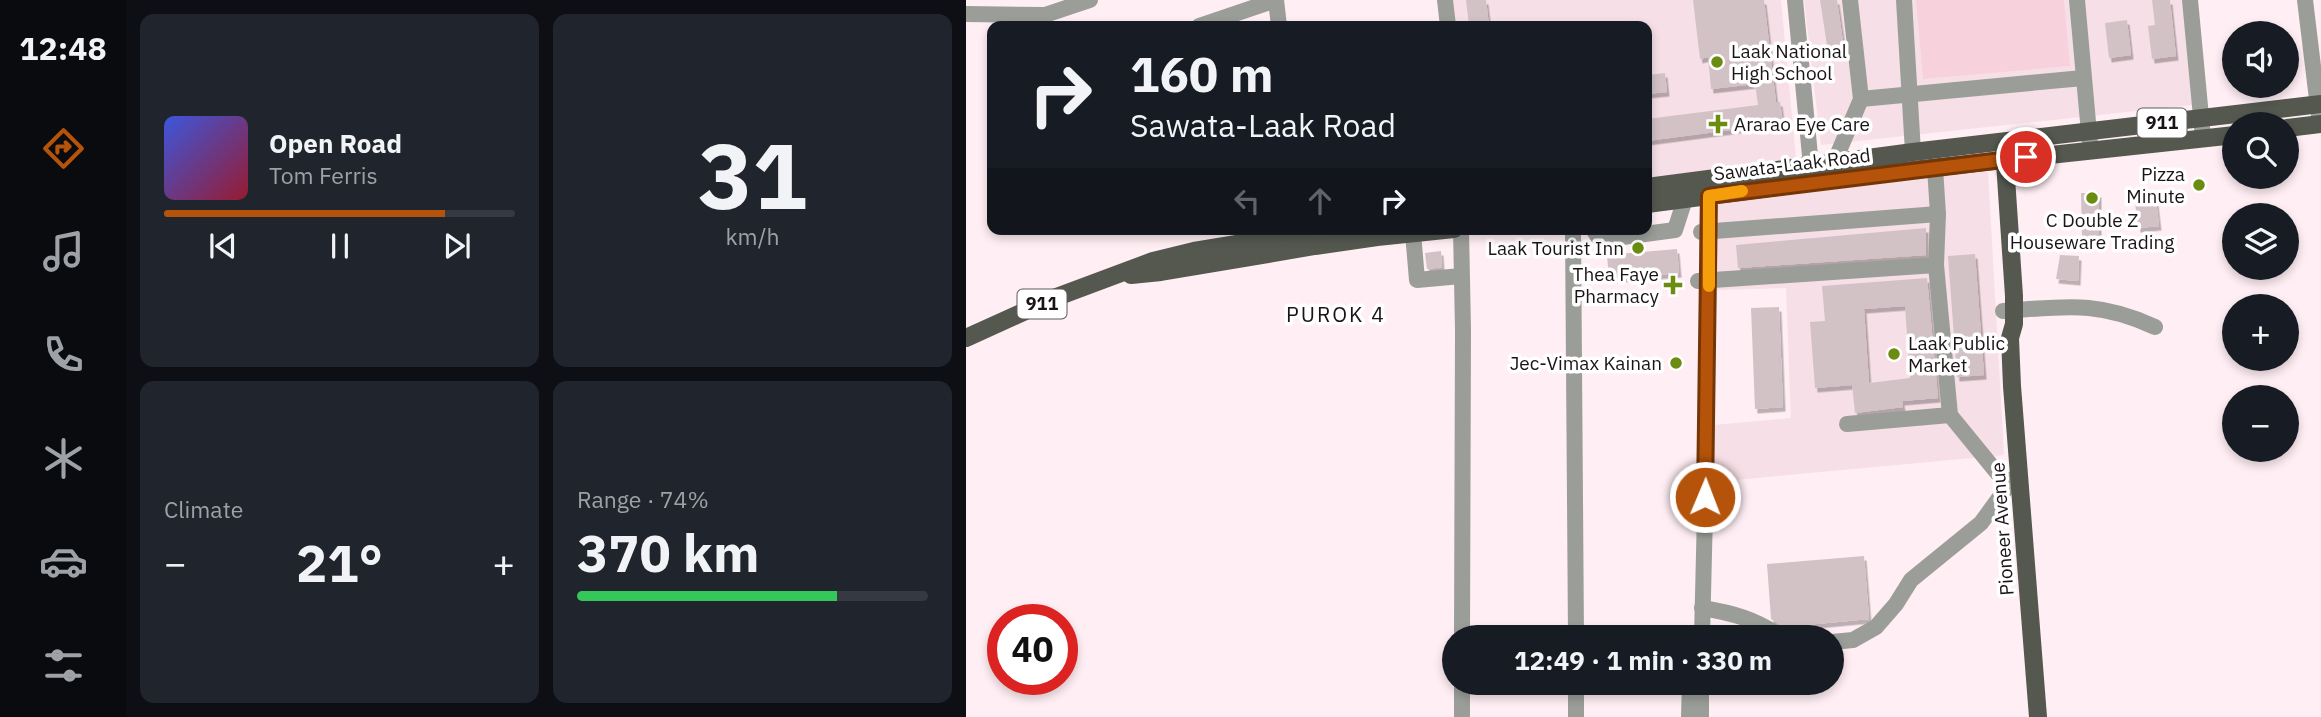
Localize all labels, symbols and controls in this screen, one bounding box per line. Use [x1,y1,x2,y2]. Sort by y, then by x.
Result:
map controls [2222,21,2299,462]
button: sound [2222,21,2299,98]
text: 12:48 [19,27,107,69]
place label: Laak National High School [1731,39,1847,85]
text: 160 m [1130,42,1274,105]
icon: right [1015,49,1106,140]
marker: Laak National High School [1709,54,1725,70]
text: Sawata-Laak Road [1130,104,1396,146]
road number: 911 [2138,109,2186,138]
place label: Ararao Eye Care [1734,112,1870,136]
button: search [2222,112,2299,189]
marker: Ararao Eye Care [1708,114,1728,134]
text: 31 [698,116,807,234]
icon: directions [39,124,88,173]
text: Open Road [269,126,402,160]
pin [1996,127,2056,187]
icon: arrive [2007,138,2045,176]
street label: Sawata-Laak Road [1712,142,1872,186]
text: Tom Ferris [269,160,378,190]
place label: Pizza Minute [2126,162,2185,208]
marker: Pizza Minute [2191,177,2207,193]
icon: left [1228,182,1266,220]
icon: ahead [1301,182,1339,220]
icon: right [1374,182,1412,220]
marker: C Double Z Houseware Trading [2084,190,2100,206]
button: layers [2222,203,2299,280]
place label: C Double Z Houseware Trading [2010,208,2174,254]
text: km/h [725,221,780,251]
icon: music [39,227,88,276]
icon: previous [204,227,242,265]
icon: pause [321,227,359,265]
icon: next [438,227,476,265]
place label: Laak Tourist Inn [1487,236,1624,260]
marker: Laak Tourist Inn [1630,240,1646,256]
place label: Thea Faye Pharmacy [1573,262,1660,308]
marker: Thea Faye Pharmacy [1665,277,1681,293]
road number: 911 [1018,290,1066,318]
button: + [2222,294,2299,371]
district label: PUROK 4 [1286,300,1386,328]
icon: phone [39,330,88,379]
place label: Laak Public Market [1908,331,2006,377]
marker: Laak Public Market [1886,346,1902,362]
place label: Jec-Vimax Kainan [1510,351,1662,375]
marker: Jec-Vimax Kainan [1668,355,1684,371]
button: − [2222,385,2299,462]
icon: climate [39,434,88,483]
position arrow [1668,460,1742,534]
street label: Pioneer Avenue [1985,462,2019,596]
text: Range · 74% [577,484,709,514]
text: Climate [164,494,243,524]
text: 370 km [577,519,759,586]
text: 21° [296,529,383,596]
icon: car [39,537,88,586]
text: − [164,538,187,587]
text: + [492,538,515,587]
speed limit sign: 40 [987,604,1078,695]
icon: filters [39,641,88,690]
text: 12:49 · 1 min · 330 m [1514,643,1772,677]

